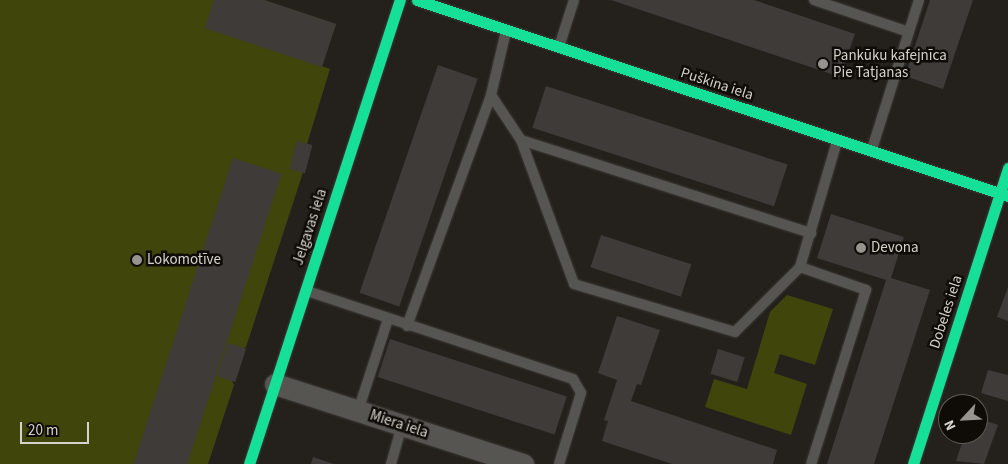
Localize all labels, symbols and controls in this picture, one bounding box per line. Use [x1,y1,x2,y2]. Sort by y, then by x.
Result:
place label: Pankūku kafejnīca Pie Tatjanas [833,46,947,81]
marker: Pankūku kafejnīca Pie Tatjanas [817,58,829,70]
street label: Puškina iela [678,64,756,104]
street label: Jelgavas iela [289,186,331,268]
place label: Devona [871,239,919,257]
marker: Devona [855,242,867,254]
place label: Lokomotīve [147,251,221,269]
marker: Lokomotīve [131,254,143,266]
street label: Dobeles iela [926,273,966,351]
north arrow [938,394,988,444]
street label: Miera iela [368,406,430,442]
scale bar [22,412,91,444]
text: N [939,416,961,433]
text: 20 m [28,420,58,441]

